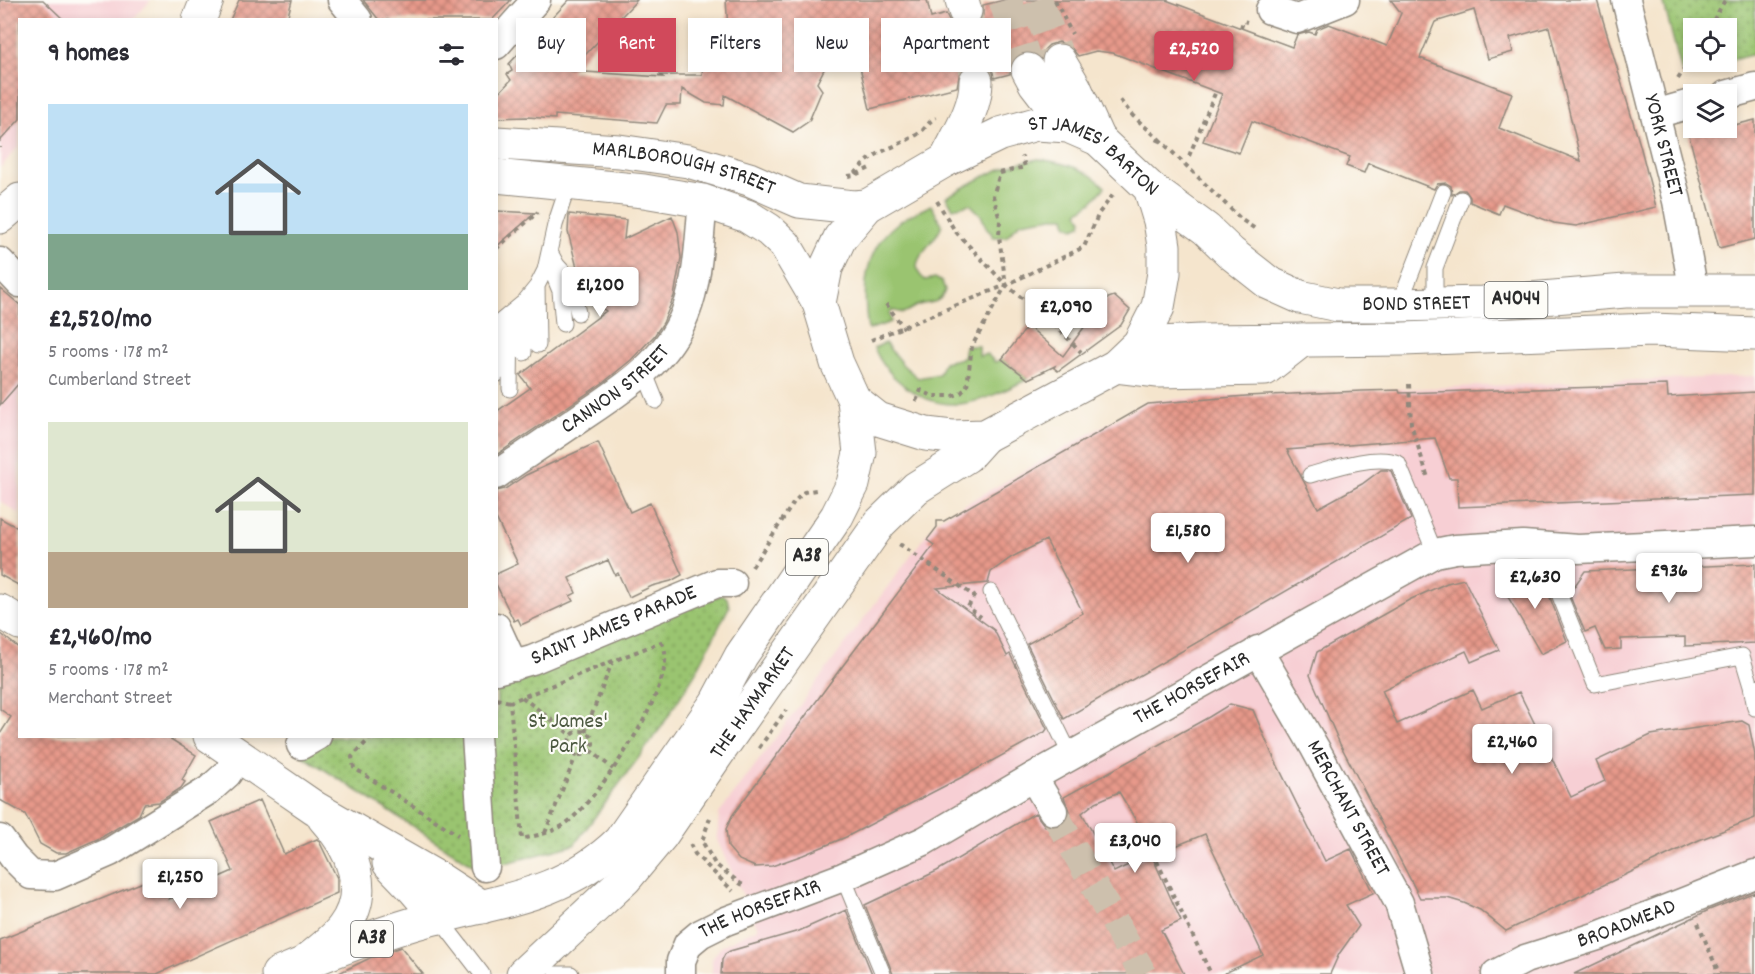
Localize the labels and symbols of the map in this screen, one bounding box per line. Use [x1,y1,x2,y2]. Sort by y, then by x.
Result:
pin: £2,520 [1145,31,1243,82]
street label: YORK STREET [1635,91,1691,200]
street label: ST JAMES' BARTON [1024,109,1165,205]
street label: MARLBOROUGH STREET [591,134,780,204]
pin: £1,200 [551,267,649,318]
road number: A4044 [1484,282,1547,318]
street label: BOND STREET [1362,288,1471,321]
pin: £2,090 [1017,289,1115,340]
street label: CANNON STREET [555,338,678,442]
pin: £1,580 [1139,513,1237,564]
road number: A38 [786,539,828,575]
pin: £936 [1633,553,1705,604]
pin: £2,630 [1486,559,1584,610]
street label: SAINT JAMES PARADE [526,578,702,674]
street label: THE HAYMARKET [703,641,804,766]
street label: THE HORSEFAIR [1128,644,1256,733]
park label: St James' Park [528,707,608,763]
pin: £2,460 [1463,724,1561,775]
street label: MERCHANT STREET [1298,734,1397,882]
pin: £3,040 [1086,823,1184,874]
pin: £1,250 [131,859,229,910]
street label: THE HORSEFAIR [694,871,825,948]
street label: BROADMEAD [1573,891,1680,957]
road number: A38 [351,921,393,957]

